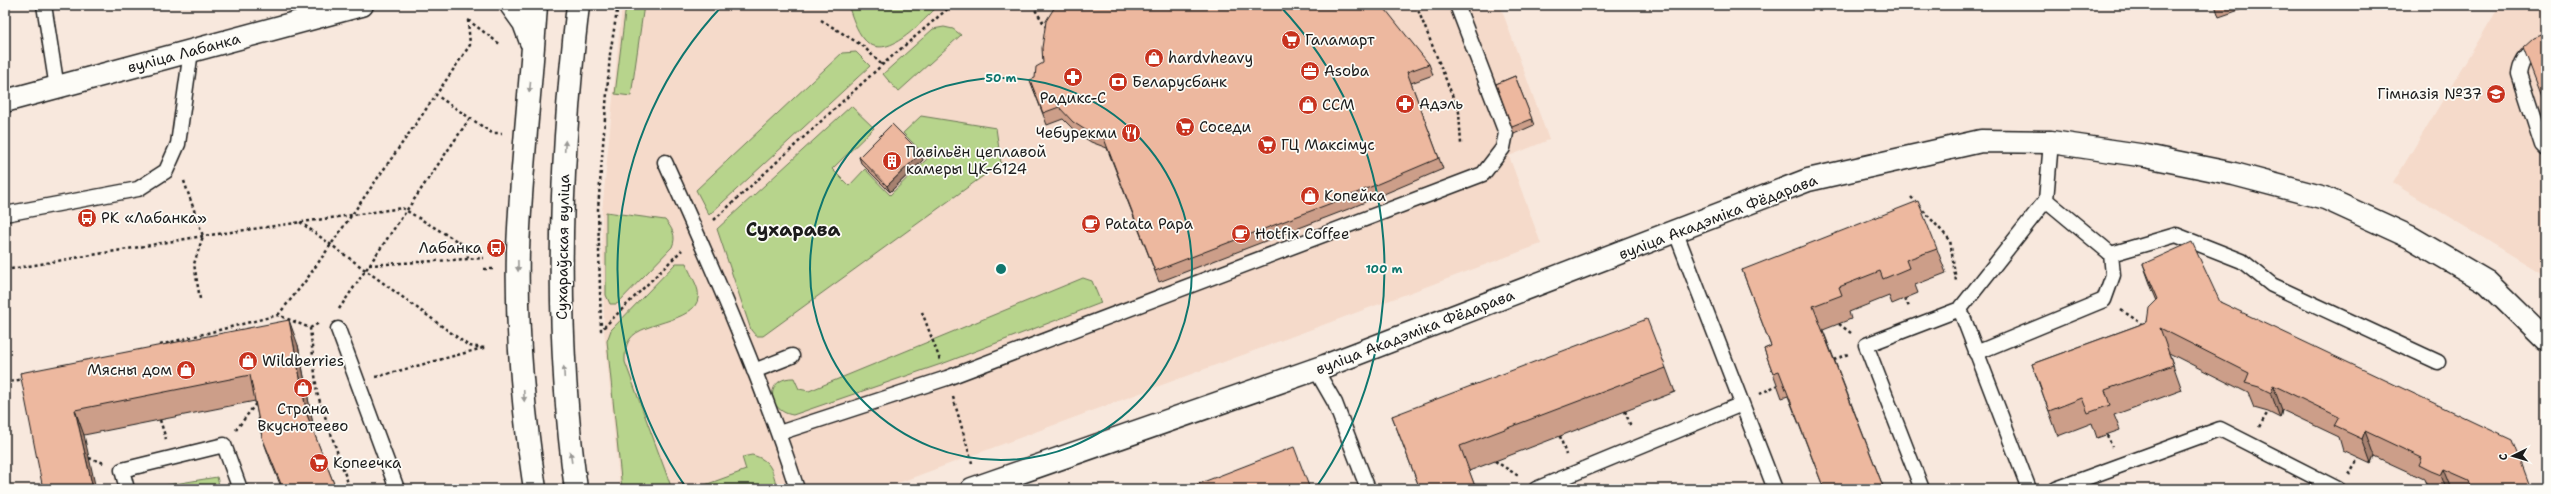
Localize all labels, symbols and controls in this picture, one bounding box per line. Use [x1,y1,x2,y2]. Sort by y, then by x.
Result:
street label: вуліца Лабанка [125,28,243,78]
supermarket icon: Галамарт [1280,29,1302,51]
place label: Галамарт [1305,30,1375,50]
shop icon: hardvheavy [1143,47,1165,69]
place label: hardvheavy [1168,48,1253,68]
office icon: Asoba [1299,60,1321,82]
place label: Asoba [1324,61,1370,81]
pharmacy icon: Радикс-С [1062,66,1084,88]
text: 50 m [986,70,1017,86]
bank icon: Беларусбанк [1107,71,1129,93]
place label: Беларусбанк [1132,72,1227,92]
one-way arrow [526,81,533,93]
school or university icon: Гімназія №37 [2485,83,2507,105]
place label: Гімназія №37 [2377,84,2482,104]
place label: Радикс-С [1040,88,1106,108]
pharmacy icon: Адэль [1394,93,1416,115]
shop icon: ССМ [1297,94,1319,116]
place label: Адэль [1419,94,1464,114]
place label: ССМ [1322,95,1355,115]
supermarket icon: Соседи [1174,116,1196,138]
place label: Соседи [1199,117,1252,137]
restaurant icon: Чебурекми [1120,122,1142,144]
place label: Чебурекми [1036,123,1117,143]
supermarket icon: ГЦ Максімус [1256,134,1278,156]
place label: ГЦ Максімус [1281,135,1375,155]
one-way arrow [562,140,569,152]
place label: Павільён цеплавой камеры ЦК-6124 [906,142,1046,179]
building icon: Павільён цеплавой камеры ЦК-6124 [881,150,903,172]
street label: вуліца Акадэміка Фёдарава [1616,170,1821,264]
street label: Сухараўская вуліца [552,173,574,320]
shop icon: Копейка [1299,185,1321,207]
place label: Копейка [1324,186,1386,206]
bus stop icon: РК «Лабанка» [76,207,98,229]
place label: РК «Лабанка» [101,208,207,228]
cafe icon: Patata Papa [1080,213,1102,235]
place label: Patata Papa [1105,214,1194,234]
district label: Сухарава [746,217,840,242]
cafe icon: Hotfix Coffee [1230,223,1252,245]
place label: Hotfix Coffee [1255,224,1349,244]
bus stop icon: Лабанка [485,237,507,259]
place label: Лабанка [419,238,483,258]
one-way arrow [515,260,521,273]
text: 100 m [1366,261,1403,277]
centre of rings [994,262,1008,276]
street label: вуліца Акадэміка Фёдарава [1313,285,1518,379]
shop icon: Wildberries [237,350,259,372]
place label: Wildberries [262,351,344,371]
shop icon: Мясны дом [175,359,197,381]
place label: Мясны дом [87,360,172,380]
one-way arrow [560,366,567,378]
shop icon: Страна Вкуснотеево [292,377,314,399]
one-way arrow [520,390,527,402]
place label: Страна Вкуснотеево [258,399,348,436]
north arrow [2493,436,2533,476]
one-way arrow [568,451,574,463]
supermarket icon: Копеечка [308,452,330,474]
place label: Копеечка [333,453,402,473]
text: С [2496,453,2511,461]

